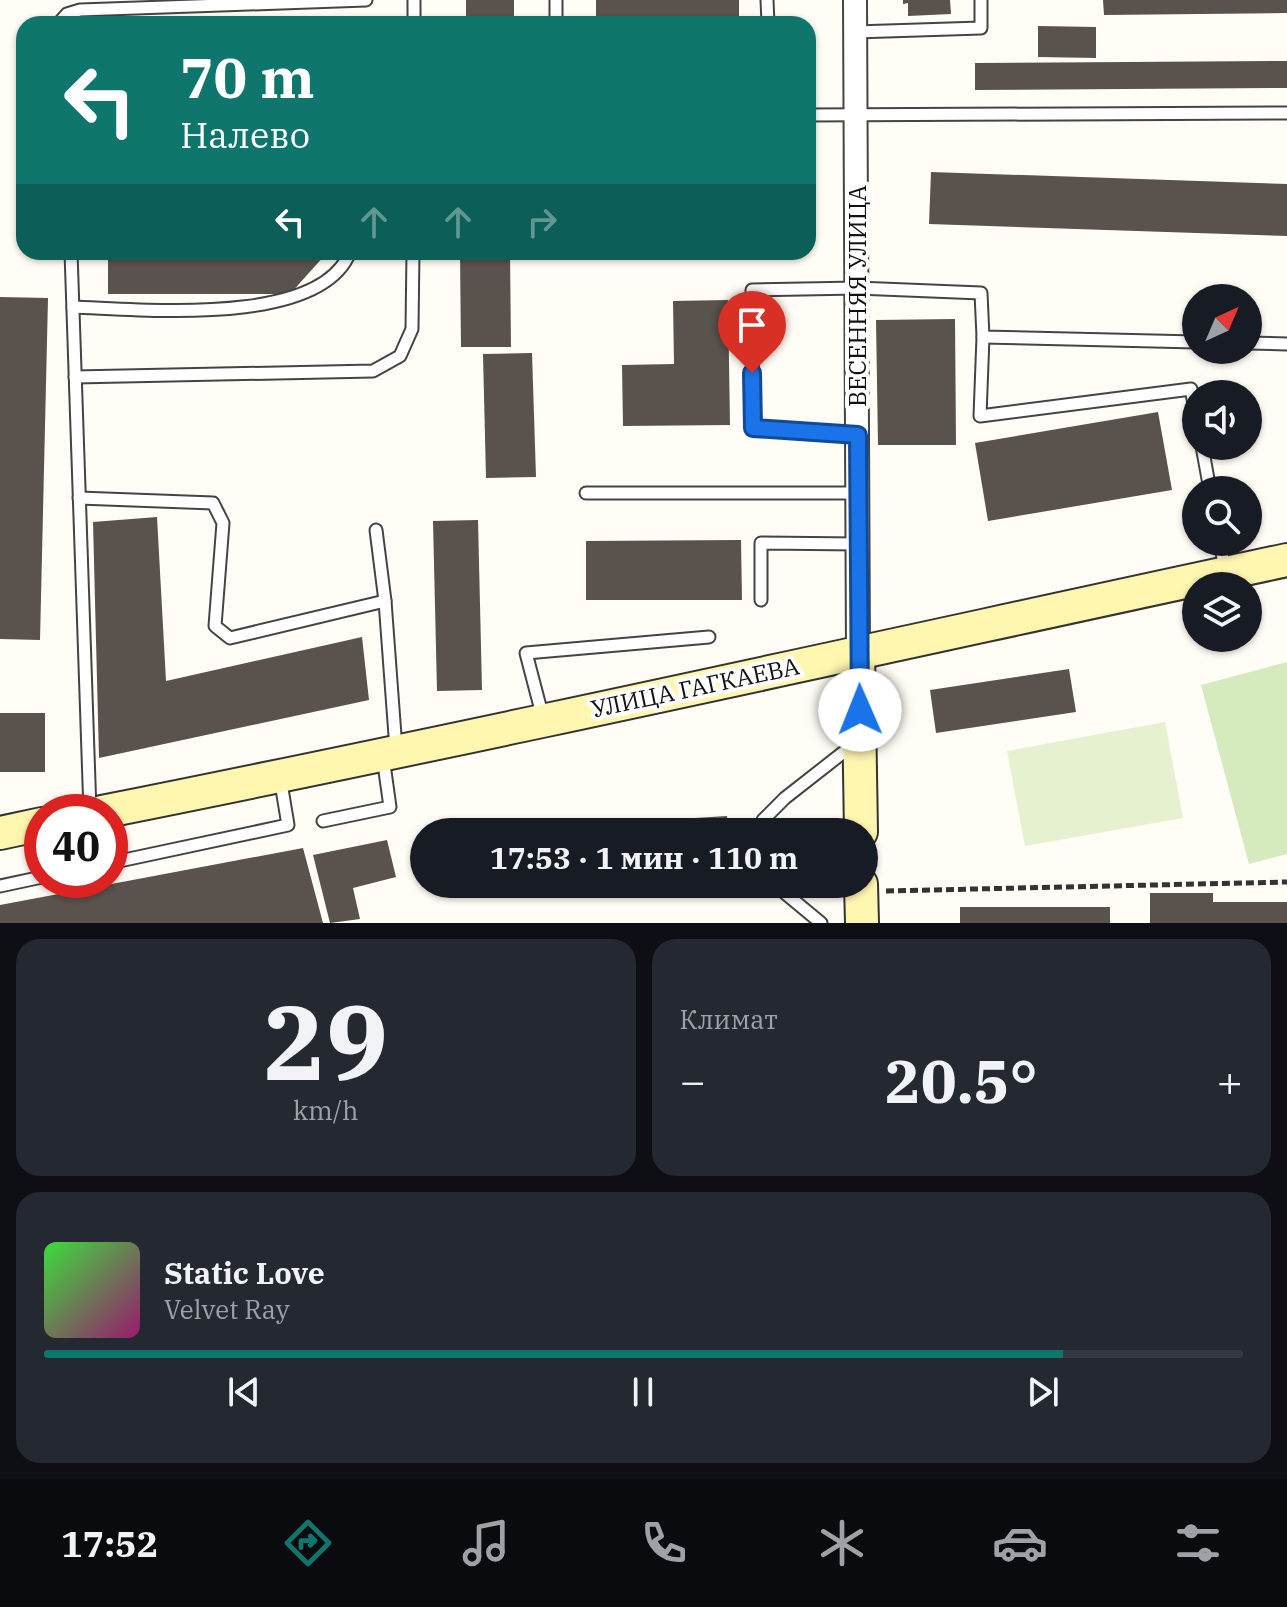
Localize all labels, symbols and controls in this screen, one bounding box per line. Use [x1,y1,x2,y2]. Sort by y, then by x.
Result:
text: 70 m [180,41,315,113]
icon: left [48,48,152,152]
text: Налево [180,111,310,158]
street label: ВЕСЕННЯЯ УЛИЦА [841,184,873,407]
icon: left [268,200,312,244]
icon: ahead [352,200,396,244]
icon: ahead [436,200,480,244]
icon: right [520,200,564,244]
north arrow [1182,284,1262,364]
map controls [1182,284,1262,652]
pin [718,291,786,373]
icon: arrive [730,303,774,347]
button: sound [1182,380,1262,460]
button: search [1182,476,1262,556]
button: layers [1182,572,1262,652]
street label: УЛИЦА ГАГКАЕВА [588,649,803,725]
position arrow [818,668,902,752]
speed limit sign: 40 [24,794,128,898]
text: 17:53 · 1 мин · 110 m [490,838,798,877]
text: 29 [263,973,388,1109]
text: Климат [680,1002,778,1036]
text: 20.5° [885,1041,1038,1120]
text: − [680,1052,706,1109]
text: + [1217,1052,1243,1109]
text: km/h [293,1093,359,1127]
text: Static Love [164,1253,325,1292]
text: Velvet Ray [164,1292,290,1326]
icon: previous [222,1370,266,1414]
icon: pause [621,1370,665,1414]
icon: next [1021,1370,1065,1414]
icon: directions [280,1515,336,1571]
icon: music [458,1515,514,1571]
icon: phone [636,1515,692,1571]
icon: climate [814,1515,870,1571]
icon: car [992,1515,1048,1571]
icon: filters [1170,1515,1226,1571]
text: 17:52 [61,1520,158,1567]

